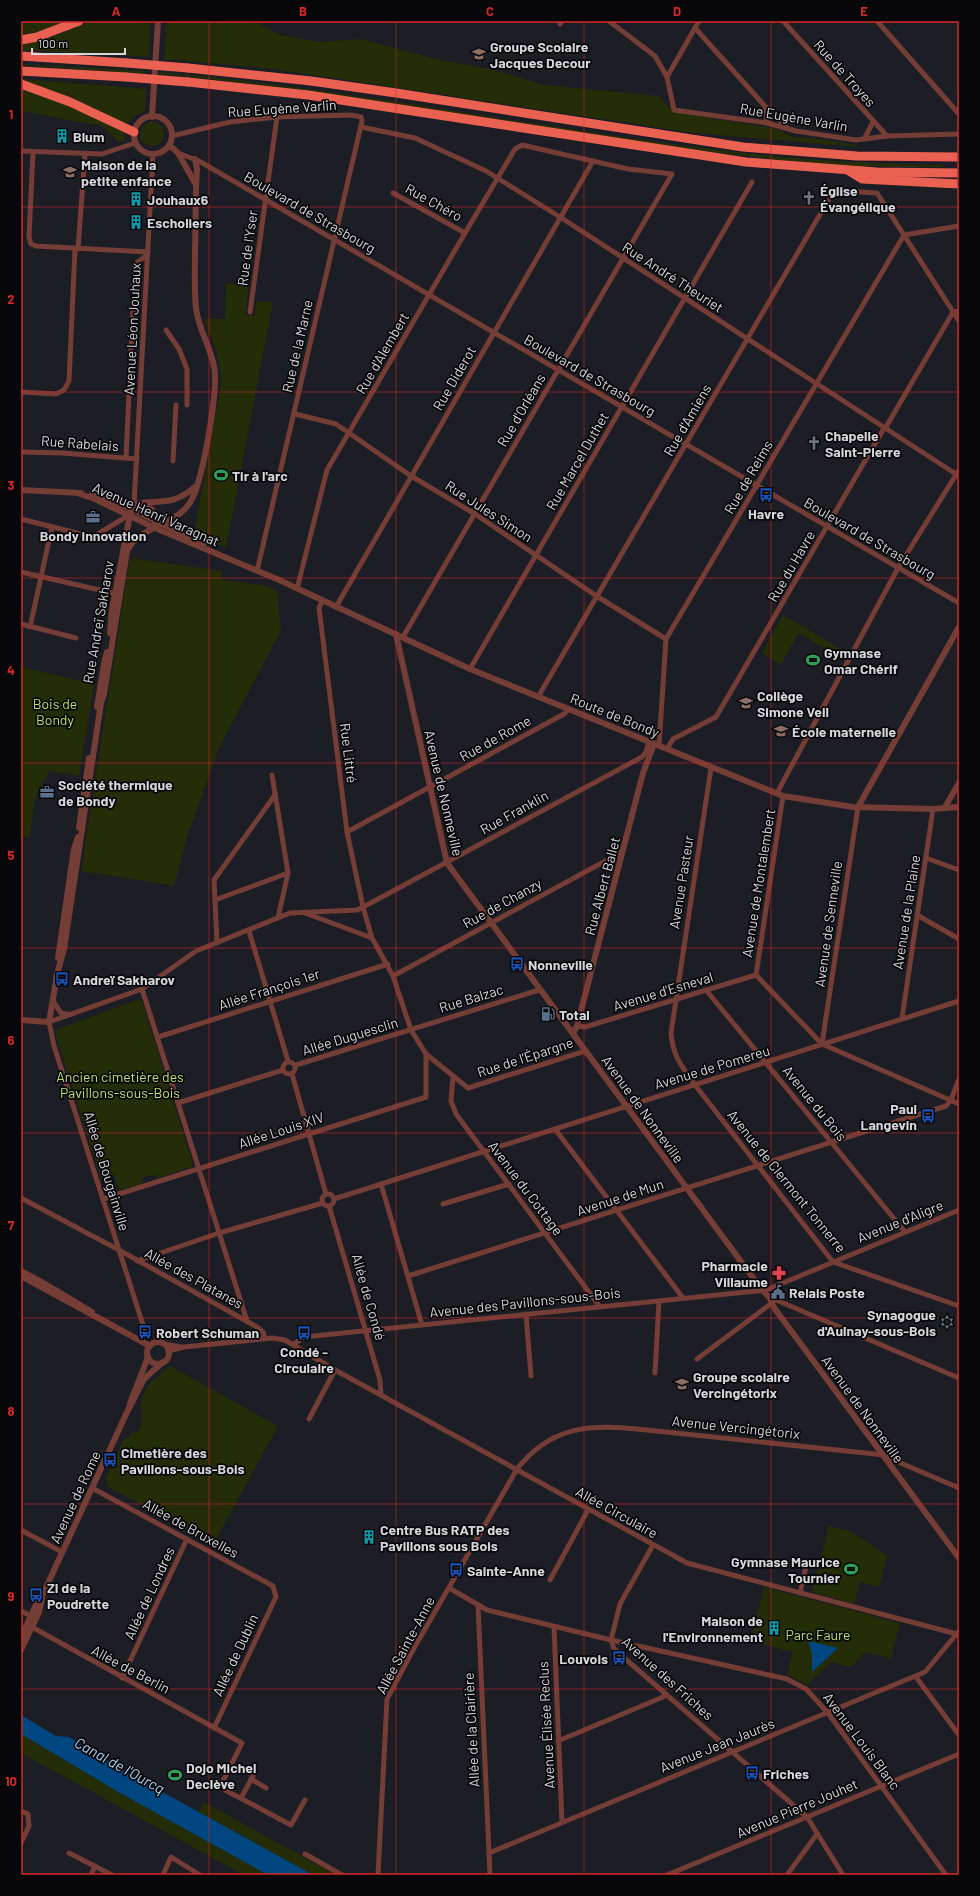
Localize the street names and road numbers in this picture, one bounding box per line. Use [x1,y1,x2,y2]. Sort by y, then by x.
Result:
street label: Rue de Troyes [811,36,880,110]
street label: Rue Eugène Varlin [227,96,337,120]
street label: Rue Eugène Varlin [739,99,849,135]
street label: Boulevard de Strasbourg [241,167,379,257]
street label: Rue Chéro [403,179,465,225]
street label: Rue de l'Yser [233,209,261,287]
street label: Rue André Theuriet [619,238,727,316]
street label: Avenue Léon Jouhaux [120,262,144,396]
street label: Rue de la Marne [278,298,316,394]
street label: Rue d'Alembert [352,309,412,397]
street label: Boulevard de Strasbourg [521,330,659,420]
street label: Rue Diderot [429,343,479,413]
street label: Rue d'Orléans [493,370,549,450]
street label: Rue d'Amiens [660,381,715,459]
street label: Rue Marcel Duthet [542,409,612,513]
street label: Rue Rabelais [41,432,120,454]
street label: Rue de Reims [720,437,776,517]
street label: Rue Jules Simon [442,477,536,545]
street label: Avenue Henri Varagnat [90,478,222,550]
street label: Boulevard de Strasbourg [801,493,939,583]
street label: Rue du Havre [764,527,818,605]
street label: Rue Andreï Sakharov [79,559,117,685]
street label: Route de Bondy [568,689,663,741]
street label: Rue de Rome [456,711,534,765]
street label: Rue Littré [337,722,361,784]
street label: Avenue de Nonneville [421,728,467,858]
street label: Rue Franklin [477,786,551,838]
street label: Avenue de Montalembert [738,807,778,959]
street label: Avenue Pasteur [665,834,697,930]
street label: Rue Albert Ballet [581,835,623,937]
street label: Avenue de la Plaine [889,854,923,970]
street label: Avenue de Senneville [811,860,845,988]
street label: Rue de Chanzy [460,874,545,932]
street label: Allée François 1er [216,965,322,1013]
street label: Avenue d'Esneval [611,968,715,1014]
street label: Rue Balzac [437,980,505,1016]
street label: Allée Duguesclin [300,1013,400,1059]
street label: Rue de l'Épargne [475,1033,575,1081]
street label: Avenue de Pomereu [652,1041,772,1093]
street label: Avenue de Nonneville [598,1052,688,1166]
street label: Avenue du Bois [779,1062,851,1144]
street label: Avenue de Clermont Tonnerre [724,1106,850,1256]
street label: Allée Louis XIV [236,1108,326,1152]
street label: Allée de Bougainville [81,1109,133,1233]
street label: Avenue du Cottage [485,1138,567,1238]
street label: Avenue de Mun [574,1175,666,1219]
street label: Avenue d'Aligre [855,1196,945,1246]
street label: Allée des Platanes [142,1244,246,1312]
street label: Allée de Condé [349,1252,389,1342]
street label: Avenue des Pavillons-sous-Bois [429,1283,622,1320]
street label: Avenue de Nonneville [818,1352,908,1466]
street label: Avenue Vercingétorix [671,1412,801,1442]
street label: Avenue de Rome [46,1448,104,1546]
street label: Allée Circulaire [573,1483,661,1541]
street label: Allée de Bruxelles [140,1495,242,1561]
street label: Allée de Londres [120,1544,178,1642]
street label: Allée Sainte-Anne [372,1593,438,1697]
street label: Allée de Dublin [209,1611,261,1699]
street label: Avenue des Friches [619,1633,717,1724]
street label: Allée de Berlin [89,1641,173,1697]
street label: Avenue Élisée Reclus [534,1661,558,1789]
street label: Allée de la Clairière [460,1672,482,1788]
street label: Avenue Louis Blanc [820,1689,904,1793]
street label: Avenue Jean Jaurès [657,1714,777,1776]
street label: Avenue Pierre Jouhet [734,1775,860,1841]

